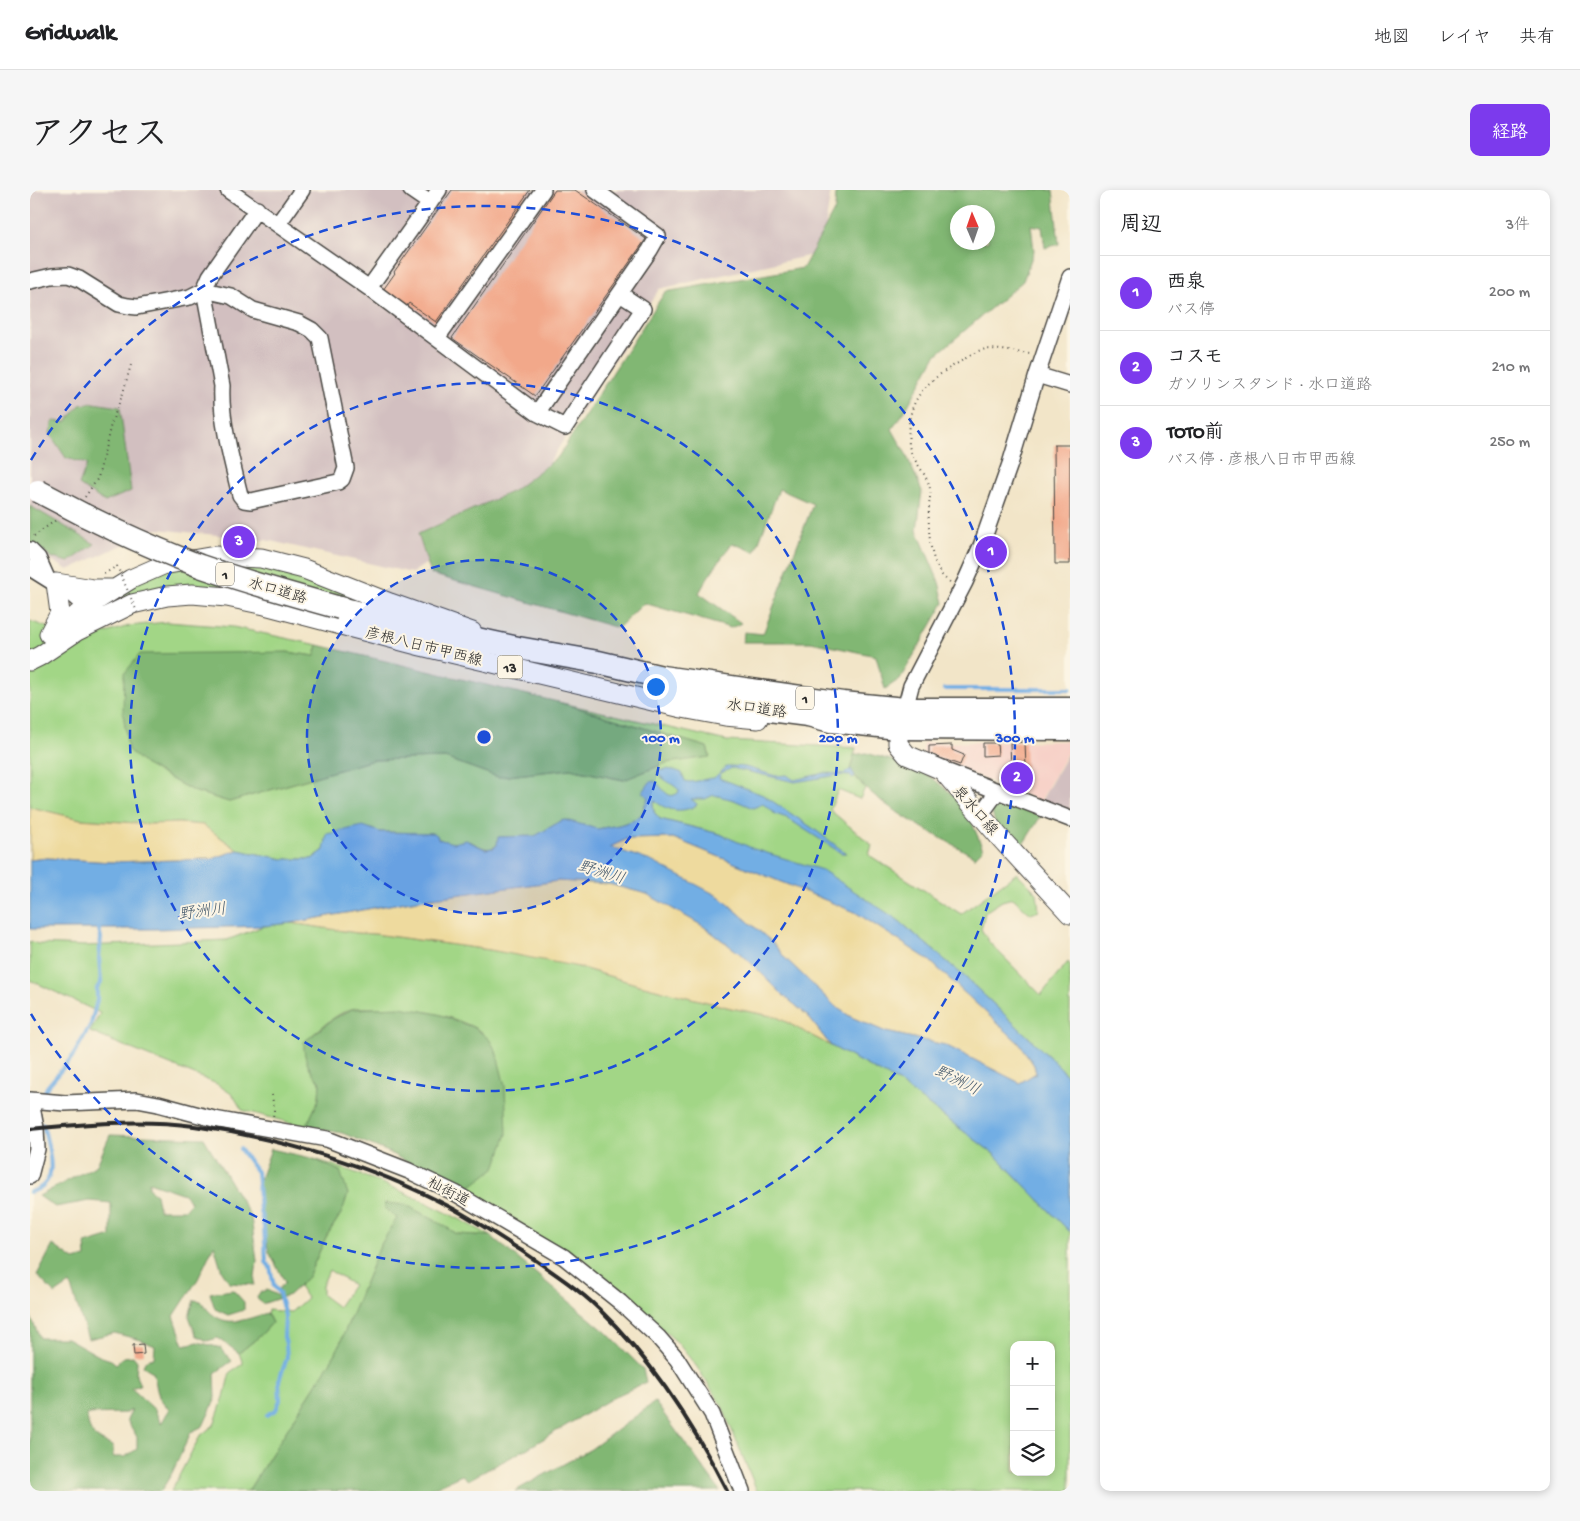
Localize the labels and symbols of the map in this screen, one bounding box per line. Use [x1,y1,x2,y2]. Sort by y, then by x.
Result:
north arrow [950,205,995,250]
pin: 3 [223,523,255,561]
pin: 1 [975,533,1007,571]
road number: 1 [216,562,234,586]
street label: 水口道路 [246,575,309,609]
street label: 彦根八日市甲西線 [363,624,484,671]
road number: 13 [498,656,522,678]
your location [643,674,669,700]
road number: 1 [796,686,814,710]
street label: 水口道路 [726,697,788,723]
centre of rings [475,728,493,746]
text: 100 m [641,730,680,748]
text: 200 m [819,730,858,748]
text: 300 m [994,730,1035,748]
pin: 2 [1001,759,1033,797]
street label: 泉水口線 [948,782,1002,840]
water label: 野洲川 [575,857,627,890]
water label: 野洲川 [177,900,227,926]
water label: 野洲川 [931,1062,983,1101]
street label: 杣街道 [424,1174,472,1211]

